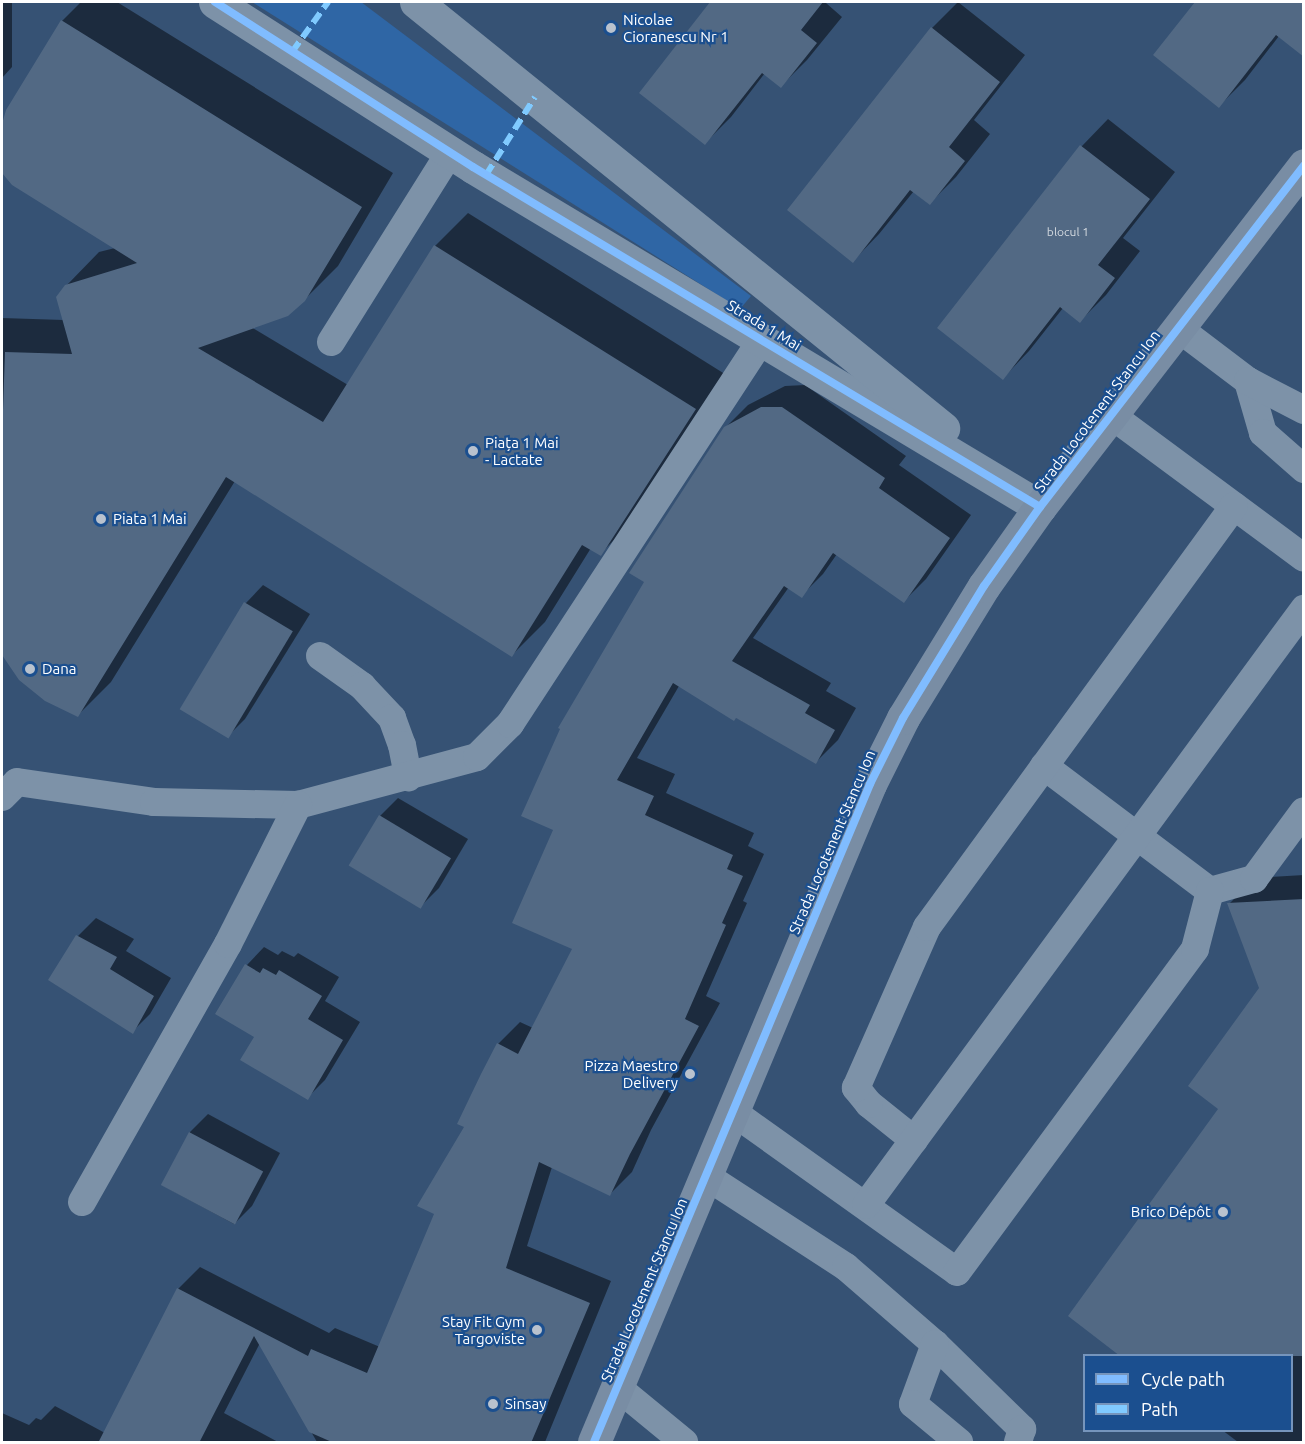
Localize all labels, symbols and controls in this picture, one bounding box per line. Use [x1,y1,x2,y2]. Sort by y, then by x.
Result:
place label: Nicolae Cioranescu Nr 1 [623,10,729,45]
marker: Nicolae Cioranescu Nr 1 [604,21,618,35]
house number: blocul 1 [1047,225,1089,239]
street label: Strada 1 Mai [724,296,804,354]
street label: Strada Locotenent Stancu Ion [1030,326,1164,496]
place label: Piața 1 Mai - Lactate [485,433,559,468]
marker: Piața 1 Mai - Lactate [466,444,480,458]
place label: Piata 1 Mai [113,510,187,528]
marker: Piata 1 Mai [94,512,108,526]
place label: Dana [42,660,77,678]
marker: Dana [23,662,37,676]
street label: Strada Locotenent Stancu Ion [785,747,879,937]
place label: Pizza Maestro Delivery [585,1056,678,1091]
marker: Pizza Maestro Delivery [683,1067,697,1081]
street label: Strada Locotenent Stancu Ion [597,1195,691,1385]
place label: Brico Dépôt [1131,1203,1211,1221]
marker: Brico Dépôt [1216,1205,1230,1219]
place label: Stay Fit Gym Targoviste [442,1312,525,1347]
marker: Stay Fit Gym Targoviste [530,1323,544,1337]
legend [1083,1354,1293,1432]
text: Cycle path [1141,1369,1225,1389]
place label: Sinsay [505,1395,547,1413]
marker: Sinsay [486,1397,500,1411]
text: Path [1141,1399,1178,1419]

